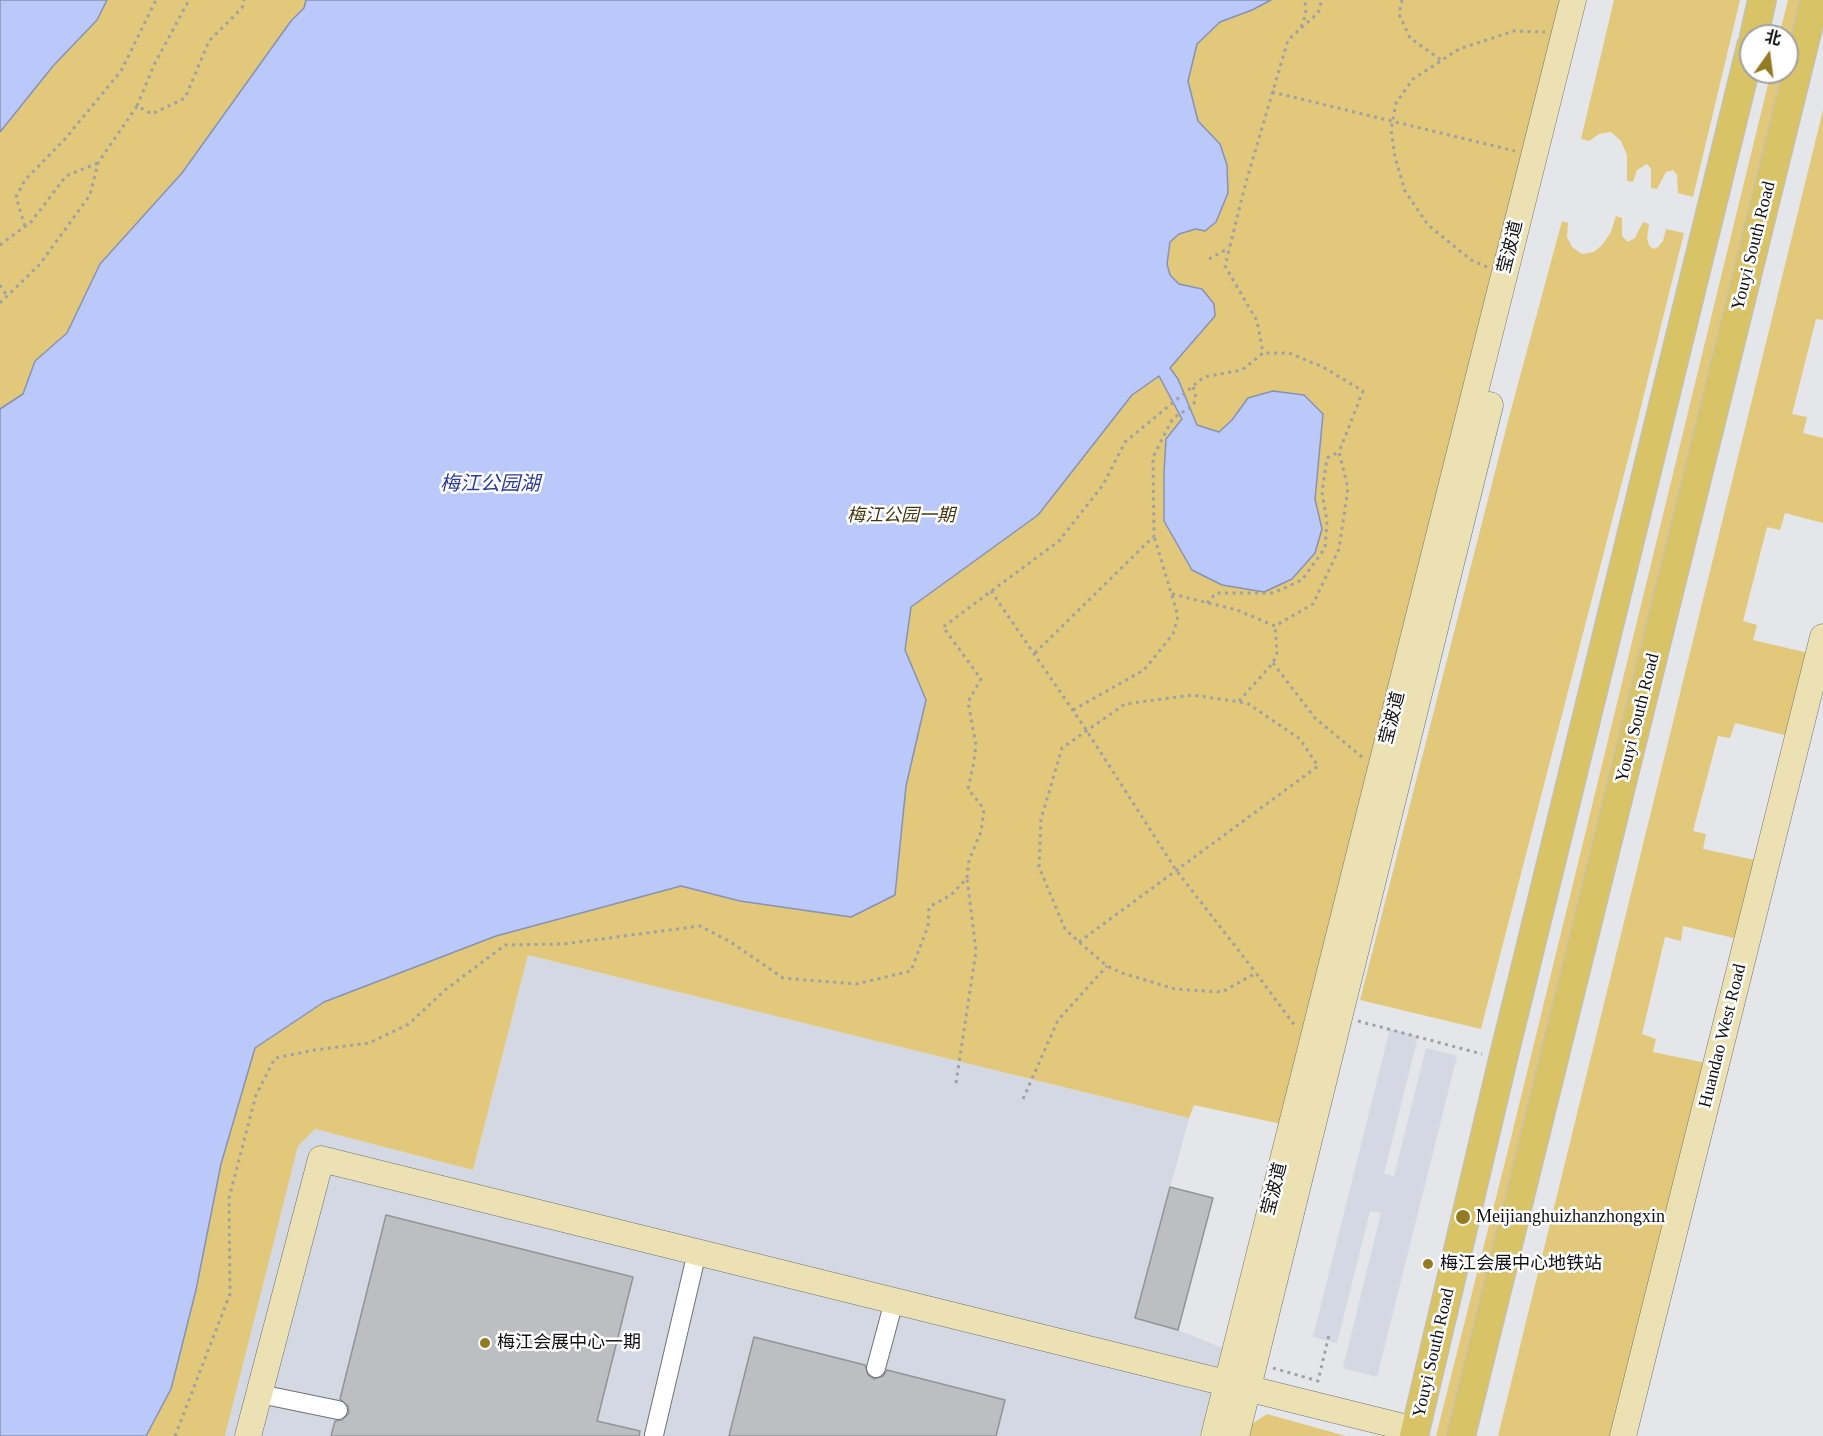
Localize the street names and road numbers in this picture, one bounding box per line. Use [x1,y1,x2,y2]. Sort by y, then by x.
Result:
street label: Youyi South Road [1728,179,1780,313]
street label: 莹波道 [1494,218,1528,276]
street label: Youyi South Road [1612,651,1664,785]
street label: 莹波道 [1376,689,1410,747]
street label: Huandao West Road [1695,962,1751,1110]
street label: 莹波道 [1258,1160,1292,1218]
street label: Youyi South Road [1409,1286,1459,1420]

